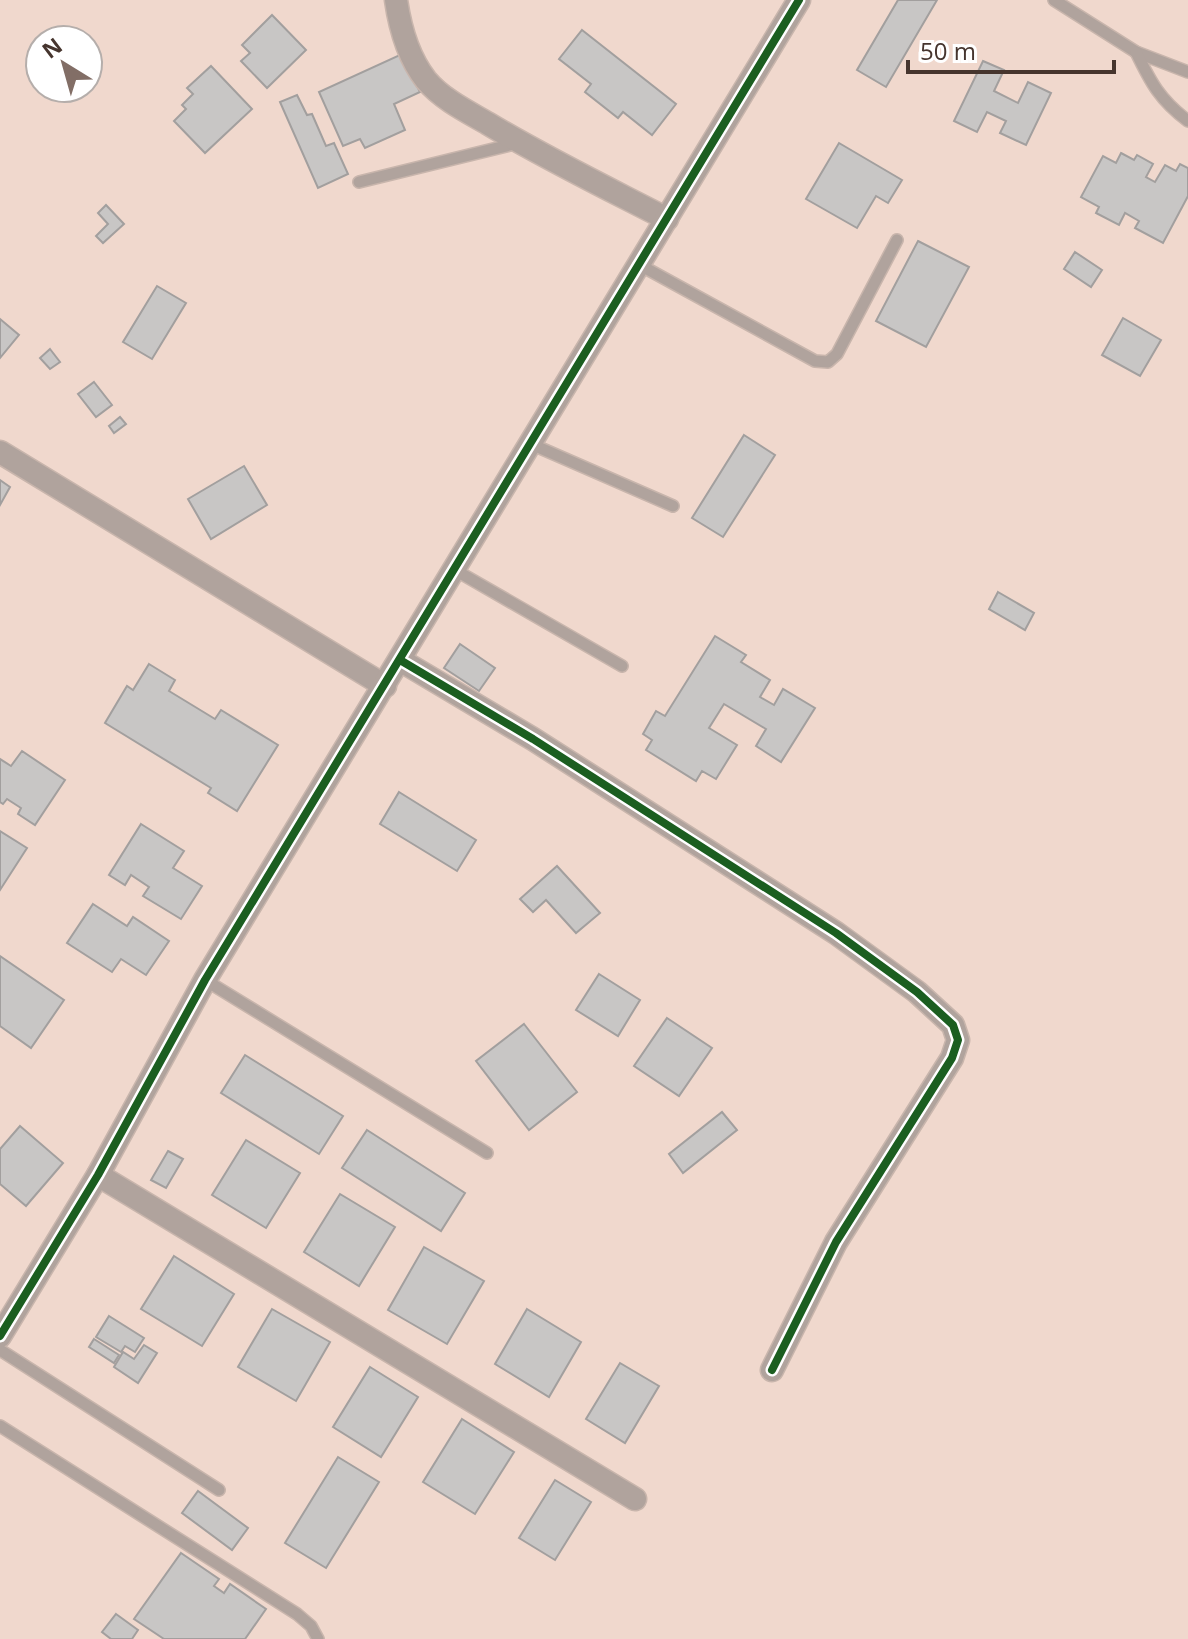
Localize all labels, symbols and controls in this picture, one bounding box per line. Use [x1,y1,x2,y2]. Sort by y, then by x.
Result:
north arrow [24,24,104,104]
scale bar [908,24,1114,74]
text: N [35,30,68,65]
text: 50 m [920,34,976,67]

